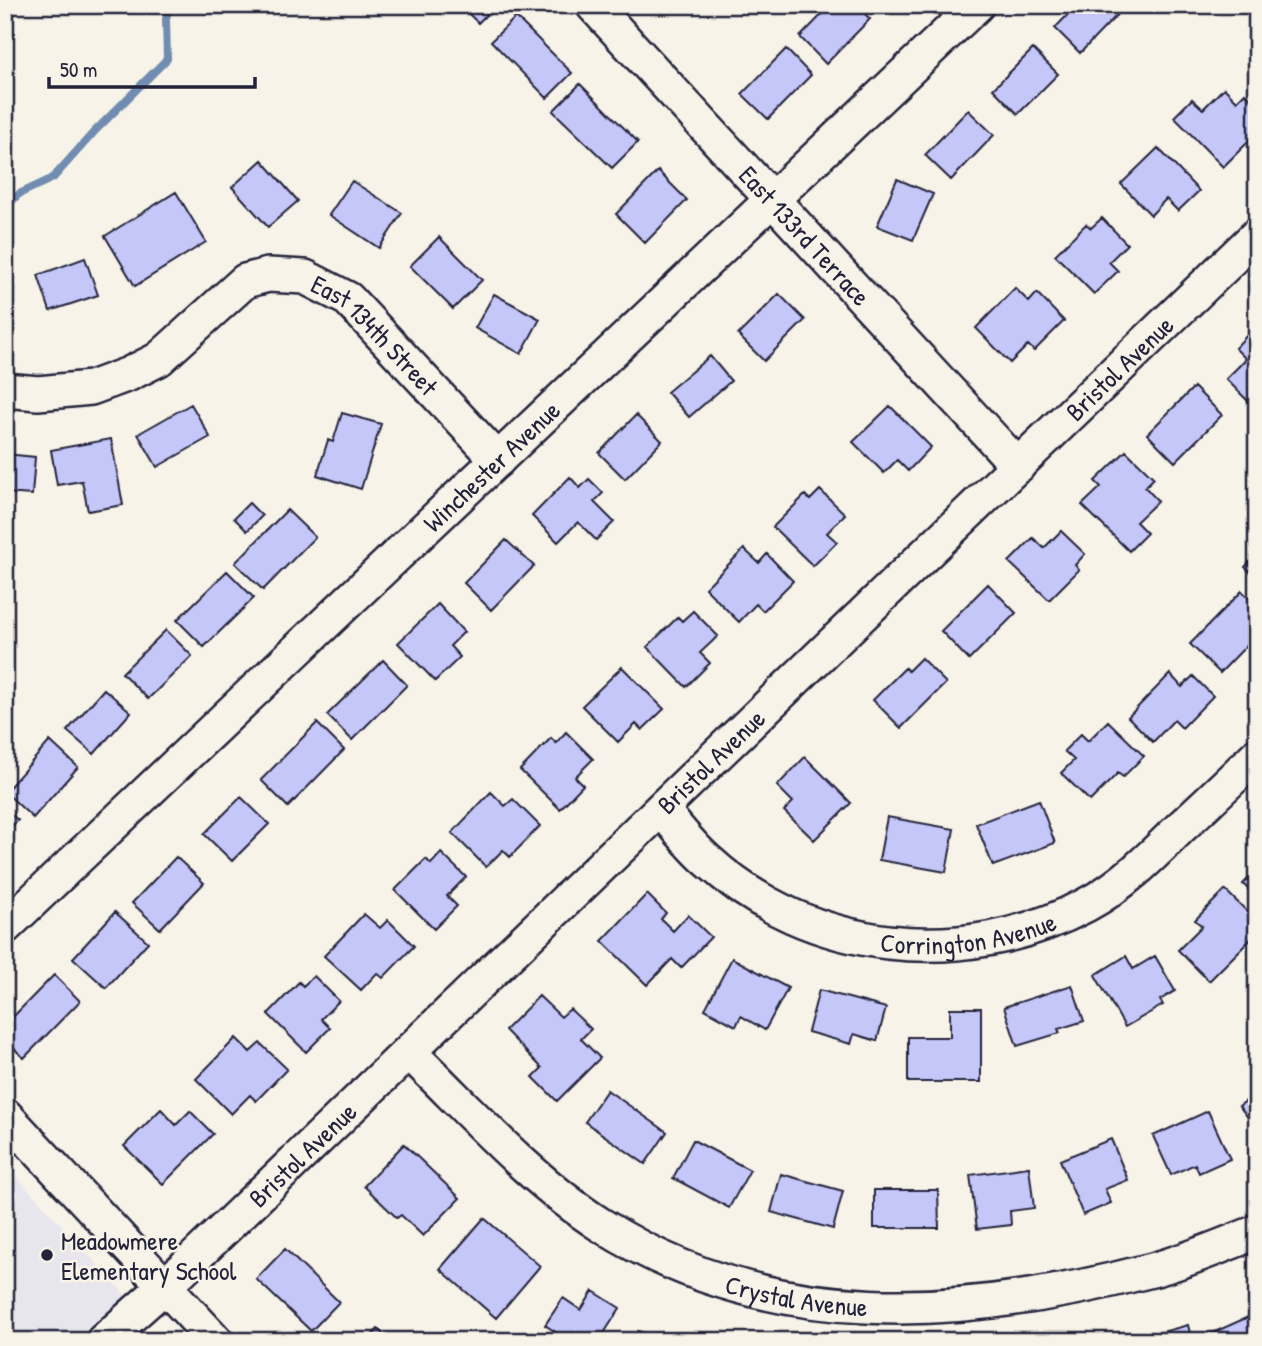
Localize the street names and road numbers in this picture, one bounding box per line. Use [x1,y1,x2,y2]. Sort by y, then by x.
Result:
street label: East 133rd Terrace [732,158,879,313]
street label: East 134th Street [306,266,447,403]
street label: Bristol Avenue [1057,308,1181,428]
street label: Winchester Avenue [415,393,567,539]
street label: Bristol Avenue [649,701,772,821]
street label: Corrington Avenue [879,903,1061,962]
street label: Bristol Avenue [240,1094,364,1214]
street label: Crystal Avenue [721,1266,868,1324]

